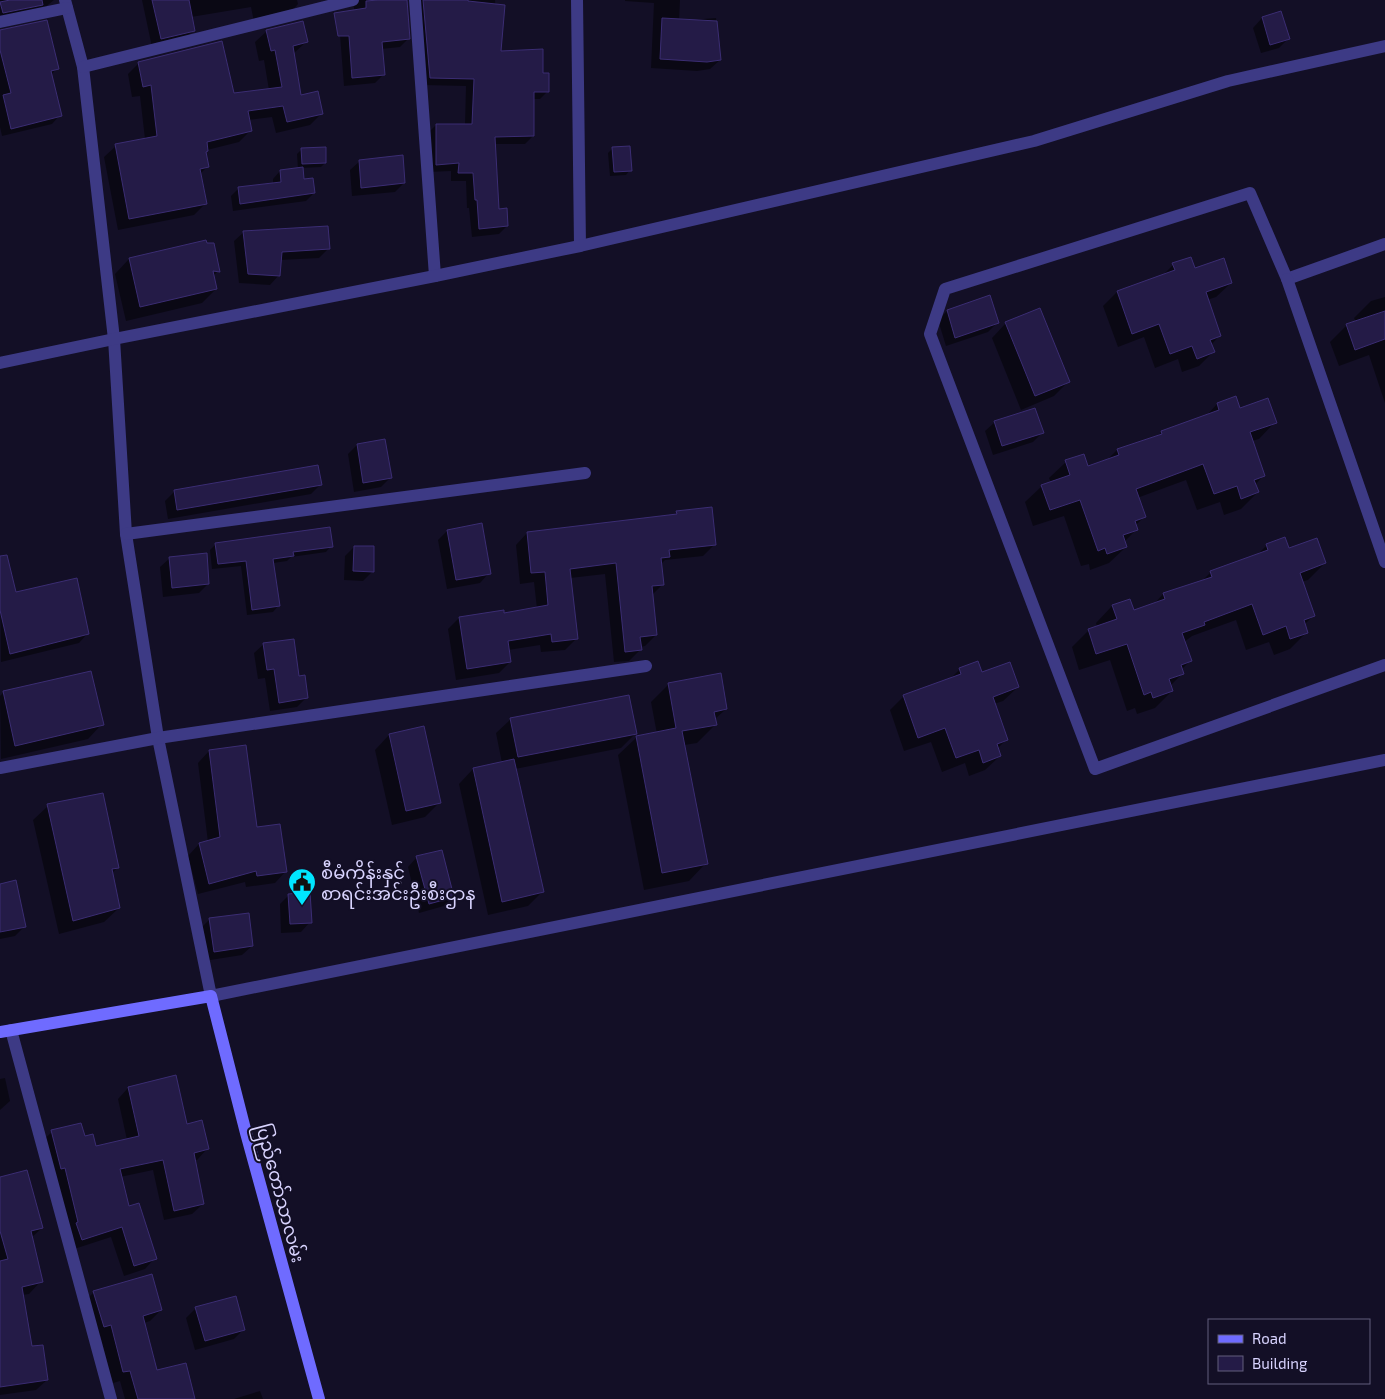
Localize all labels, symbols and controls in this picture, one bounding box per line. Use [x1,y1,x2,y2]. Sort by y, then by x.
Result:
place label: စီမံကိန်းနှင့် စာရင်းအင်းဦးစီးဌာန [321,859,476,909]
public building icon: စီမံကိန်းနှင့် စာရင်းအင်းဦးစီးဌာန [287,867,317,906]
street label: ပြည်တော်သာလမ်း [247,1121,311,1266]
legend [1208,1319,1370,1384]
text: Road [1252,1329,1287,1347]
text: Building [1252,1354,1308,1372]

